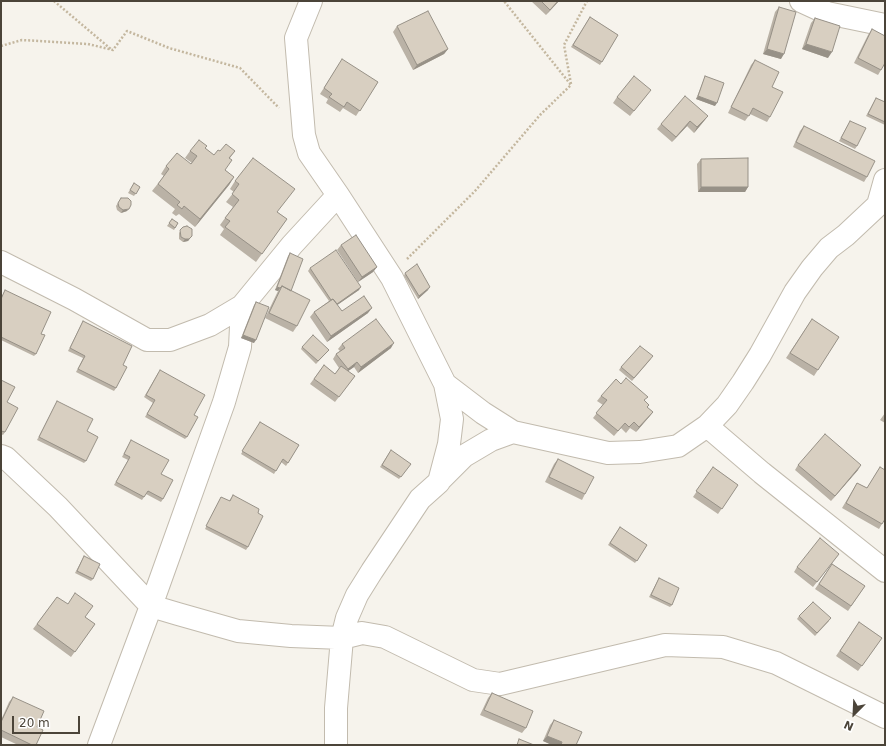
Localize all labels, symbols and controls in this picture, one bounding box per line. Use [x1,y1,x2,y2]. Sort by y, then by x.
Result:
north arrow [834,694,874,734]
scale bar [14,708,82,734]
text: 20 m [19,716,50,730]
text: N [842,718,856,733]

